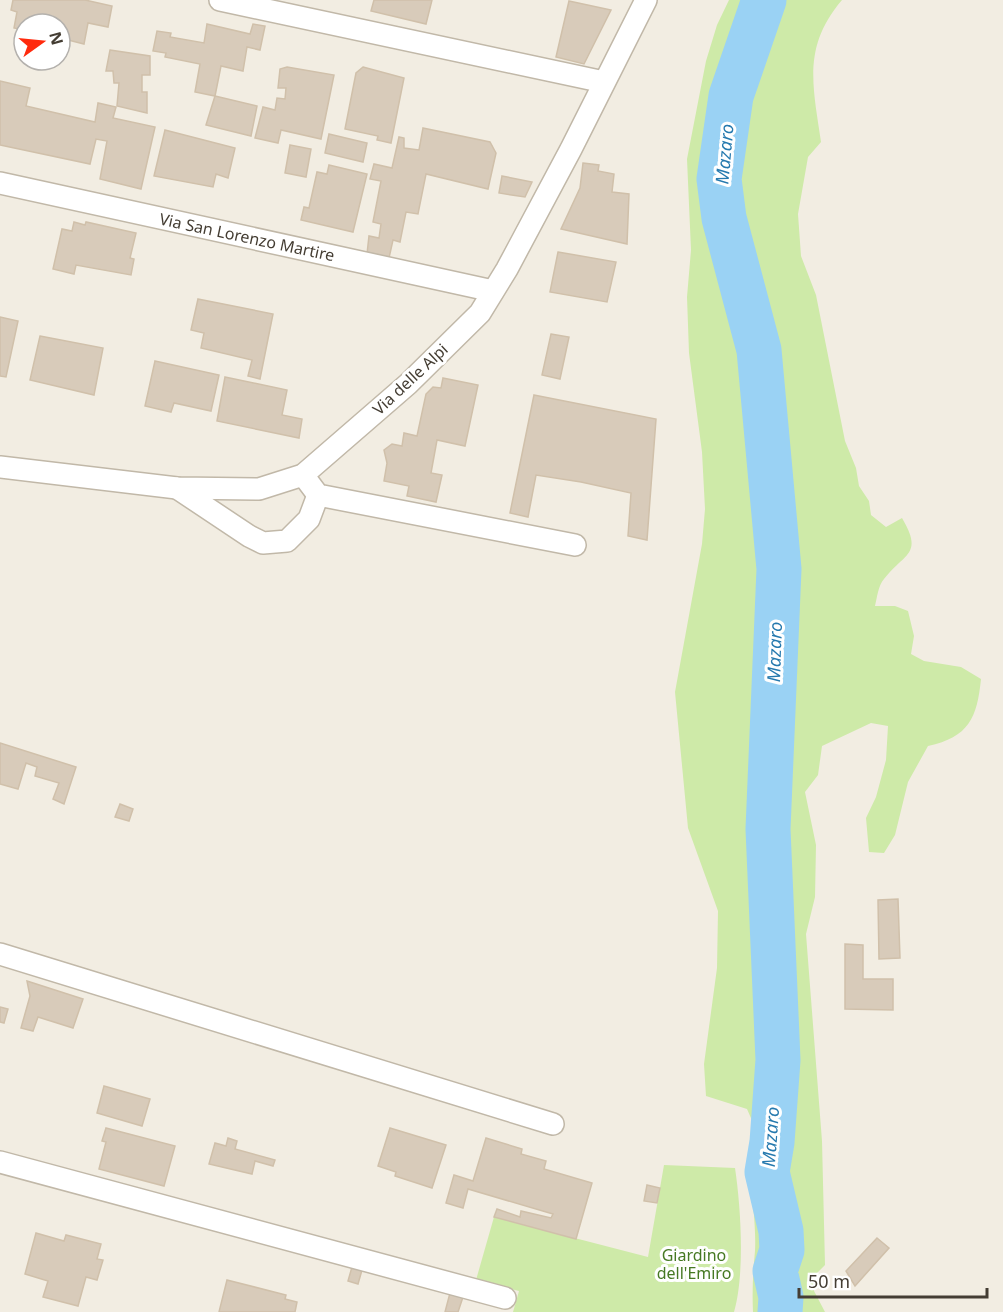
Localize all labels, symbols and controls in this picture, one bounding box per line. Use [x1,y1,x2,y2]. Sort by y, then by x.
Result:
north arrow [12,12,72,72]
text: N [44,29,69,47]
water label: Mazaro [709,123,739,185]
street label: Via San Lorenzo Martire [157,208,337,266]
street label: Via delle Alpi [368,338,452,420]
water label: Mazaro [761,621,787,683]
water label: Mazaro [756,1106,784,1168]
park label: Giardino dell'Emiro [657,1244,731,1284]
scale bar [799,1261,986,1299]
text: 50 m [808,1269,850,1293]

